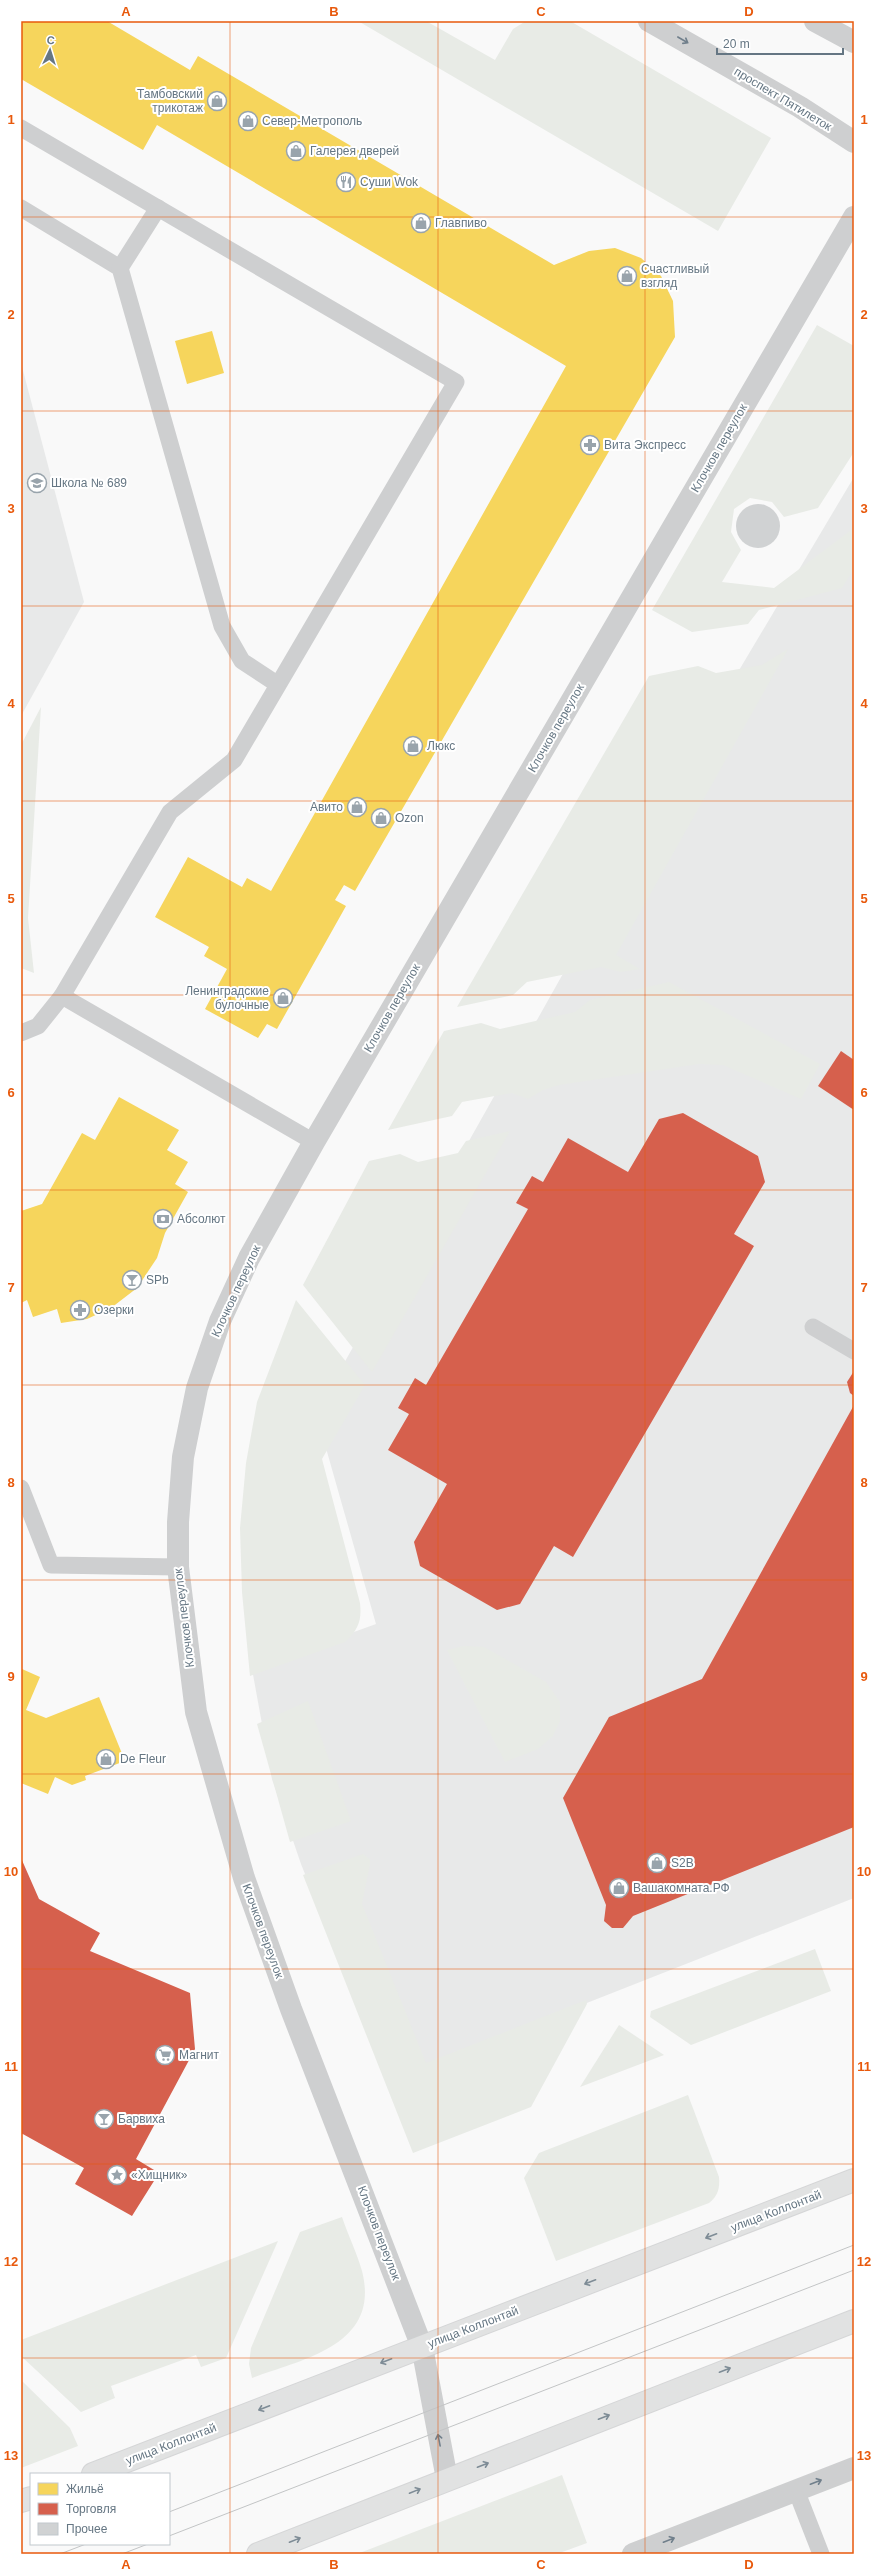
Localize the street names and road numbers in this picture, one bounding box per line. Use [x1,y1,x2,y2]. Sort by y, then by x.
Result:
street label: проспект Пятилеток [732,64,835,134]
street label: Клочков переулок [688,401,750,495]
street label: Клочков переулок [525,681,587,775]
street label: Клочков переулок [361,961,423,1055]
street label: Клочков переулок [209,1242,264,1339]
street label: Клочков переулок [171,1567,197,1668]
street label: Клочков переулок [239,1882,287,1981]
street label: Клочков переулок [355,2184,404,2283]
street label: улица Коллонтай [729,2187,823,2235]
street label: улица Коллонтай [426,2303,520,2351]
street label: улица Коллонтай [124,2420,218,2468]

